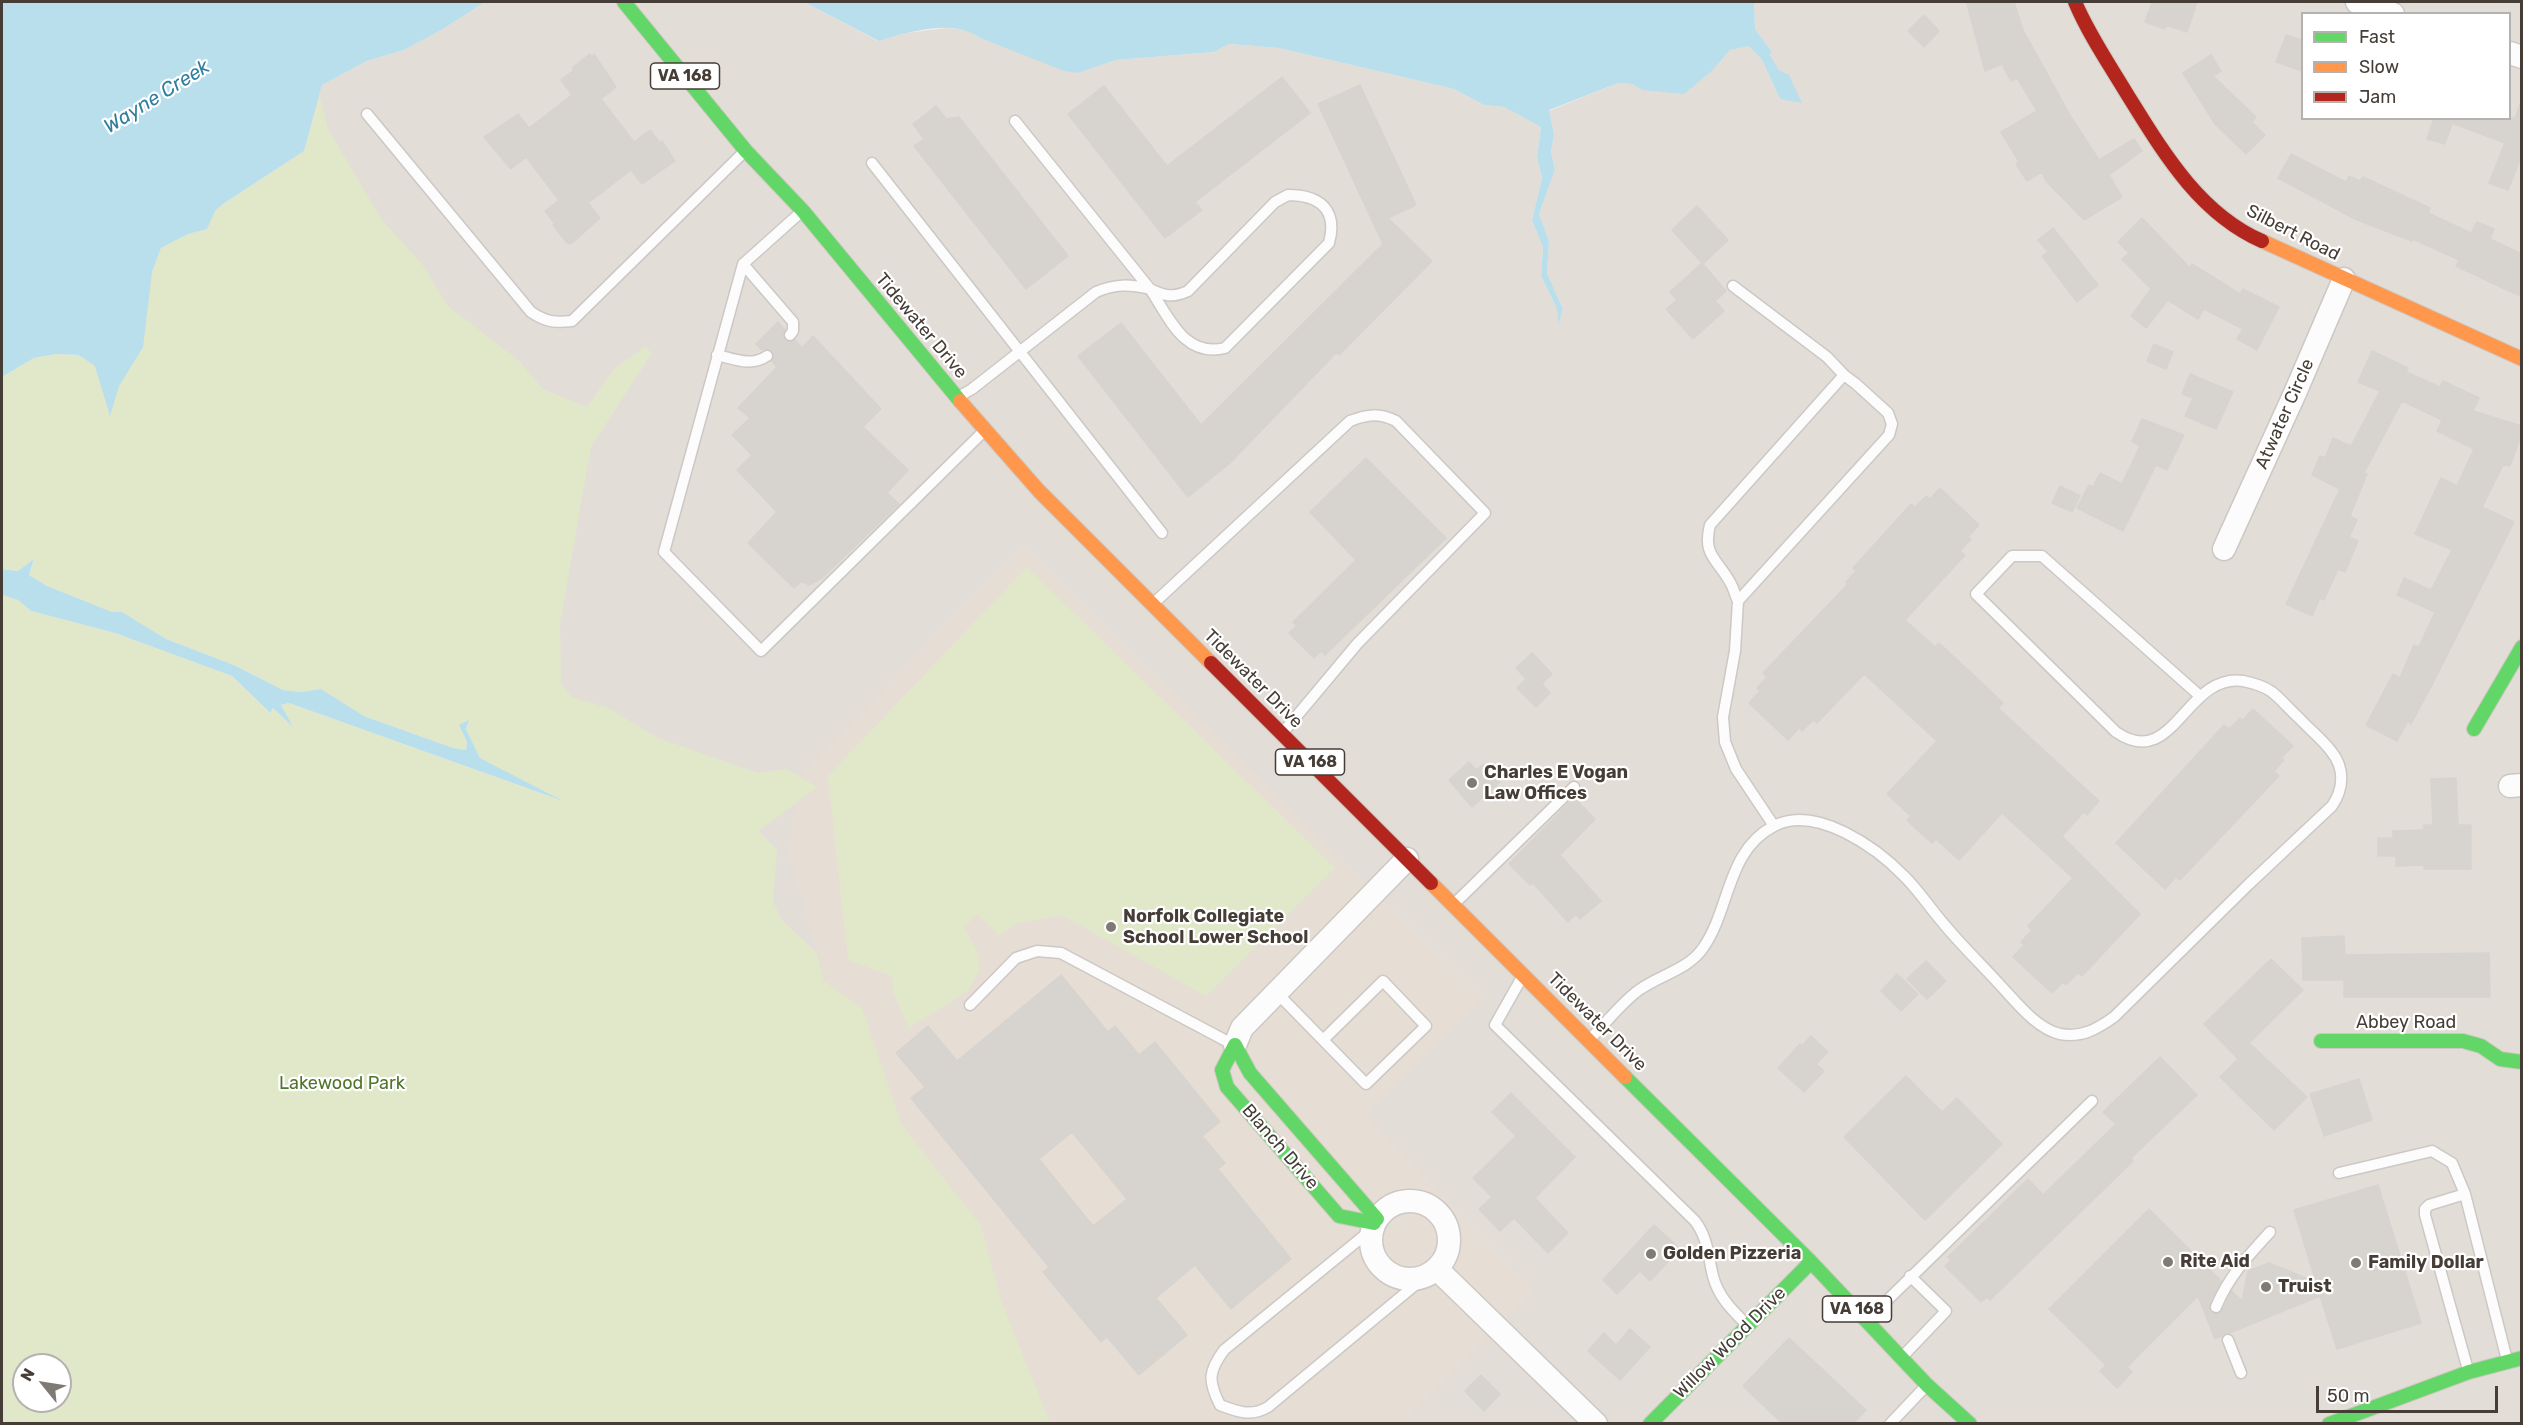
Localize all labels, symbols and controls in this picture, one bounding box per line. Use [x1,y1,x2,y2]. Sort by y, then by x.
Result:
legend [2301,12,2511,120]
text: Fast [2359,26,2395,48]
water label: Wayne Creek [100,55,214,139]
text: Slow [2359,56,2399,78]
road number: VA 168 [650,63,720,89]
text: Jam [2359,86,2396,108]
street label: Silbert Road [2243,200,2343,266]
street label: Tidewater Drive [871,269,971,383]
street label: Atwater Circle [2251,356,2319,472]
street label: Tidewater Drive [1199,625,1307,733]
road number: VA 168 [1276,749,1344,775]
place label: Charles E Vogan Law Offices [1484,762,1628,804]
marker: Charles E Vogan Law Offices [1465,776,1479,790]
place label: Norfolk Collegiate School Lower School [1123,906,1309,948]
marker: Norfolk Collegiate School Lower School [1104,920,1118,934]
street label: Tidewater Drive [1543,968,1651,1076]
street label: Abbey Road [2356,1012,2456,1034]
park label: Lakewood Park [279,1073,405,1095]
street label: Blanch Drive [1237,1100,1323,1194]
place label: Golden Pizzeria [1663,1243,1801,1265]
marker: Golden Pizzeria [1644,1247,1658,1261]
place label: Rite Aid [2180,1251,2250,1273]
place label: Family Dollar [2368,1252,2484,1274]
marker: Rite Aid [2161,1255,2175,1269]
marker: Family Dollar [2349,1256,2363,1270]
place label: Truist [2278,1276,2332,1298]
marker: Truist [2259,1280,2273,1294]
street label: Willow Wood Drive [1669,1282,1791,1404]
road number: VA 168 [1822,1296,1892,1322]
north arrow [12,1353,72,1413]
text: N [17,1365,39,1384]
scale bar [2319,1374,2500,1412]
text: 50 m [2327,1385,2370,1407]

